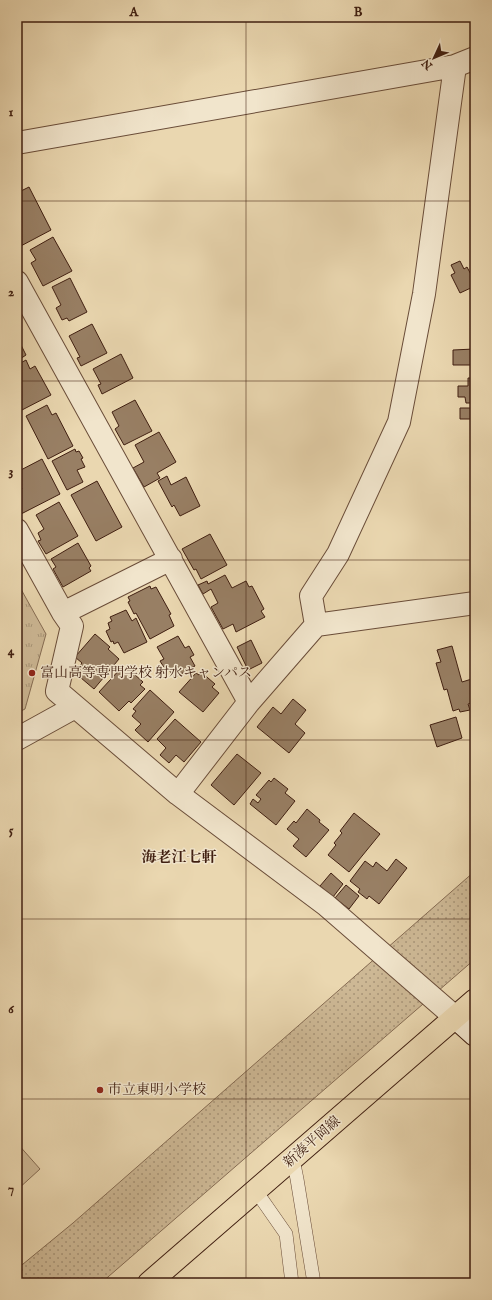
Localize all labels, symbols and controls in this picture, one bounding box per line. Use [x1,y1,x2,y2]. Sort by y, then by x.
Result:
text: A [129,4,140,21]
text: B [354,4,363,21]
north arrow [414,38,454,78]
text: N [419,56,437,73]
text: 1 [9,104,14,121]
text: 2 [8,284,14,301]
text: 3 [9,463,14,480]
text: 4 [8,643,15,660]
place label: 富山高等専門学校 射水キャンパス [40,664,252,682]
marker: 富山高等専門学校 射水キャンパス [27,668,37,678]
text: 5 [9,822,14,839]
district label: 海老江七軒 [141,848,217,867]
text: 6 [8,1001,14,1018]
place label: 市立東明小学校 [108,1081,206,1099]
marker: 市立東明小学校 [95,1085,105,1095]
street label: 新湊平岡線 [280,1112,344,1172]
text: 7 [8,1181,14,1198]

